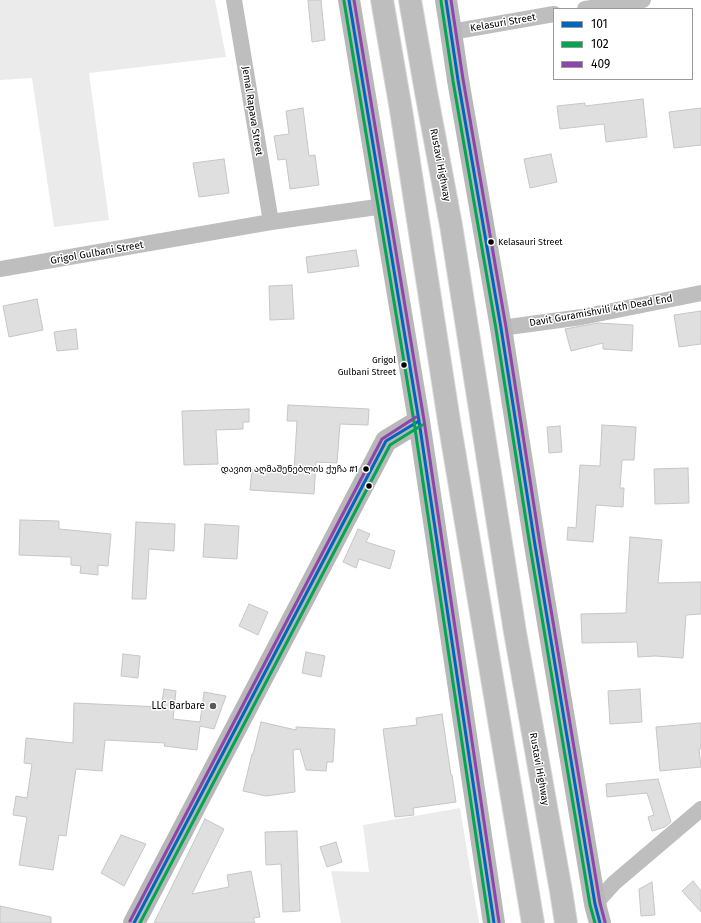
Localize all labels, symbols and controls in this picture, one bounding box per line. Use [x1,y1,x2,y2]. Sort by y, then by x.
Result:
legend [553,8,693,80]
street label: Kelasuri Street [469,11,537,35]
text: 101 [591,17,608,31]
text: 102 [591,37,609,51]
text: 409 [591,57,610,71]
street label: Jemal Rapava Street [239,65,265,157]
street label: Rustavi Highway [427,128,453,202]
marker: Kelasauri Street [486,237,496,247]
place label: Kelasauri Street [498,237,563,247]
street label: Grigol Gulbani Street [50,239,144,267]
street label: Davit Guramishvili 4th Dead End [529,292,673,330]
place label: Grigol Gulbani Street [338,355,396,376]
marker: Grigol Gulbani Street [399,360,409,370]
place label: დავით აღმაშენებლის ქუჩა #1 [221,464,358,474]
marker: დავით აღმაშენებლის ქუჩა #1 [361,464,371,474]
unlabelled marker [364,481,374,491]
place label: LLC Barbare [152,700,205,712]
marker: LLC Barbare [208,701,218,711]
street label: Rustavi Highway [527,732,551,806]

